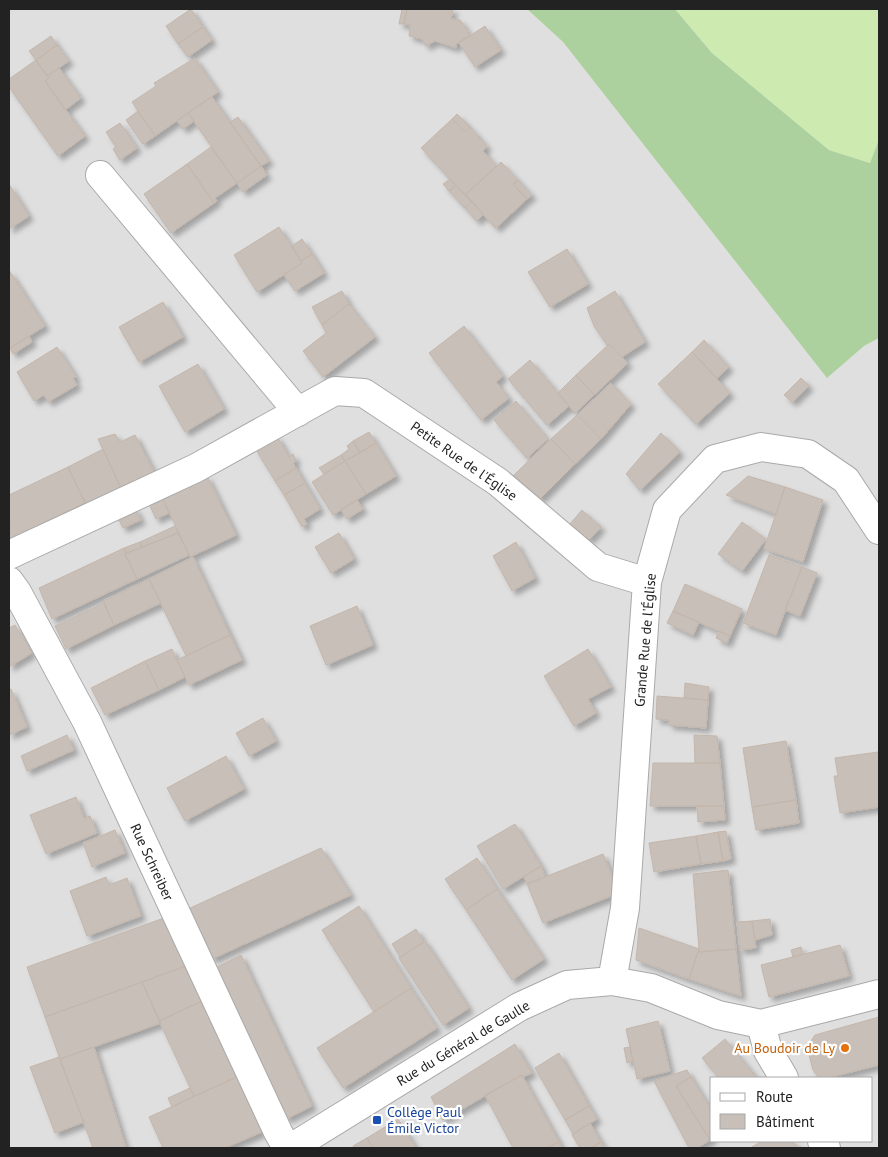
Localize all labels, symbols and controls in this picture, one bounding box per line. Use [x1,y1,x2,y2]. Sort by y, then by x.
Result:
street label: Petite Rue de l'Église [407,417,521,505]
street label: Grande Rue de l'Église [630,572,660,708]
street label: Rue Schreiber [126,821,178,904]
street label: Rue du Général de Gaulle [393,996,533,1090]
place label: Au Boudoir de Ly [734,1039,835,1057]
marker: Au Boudoir de Ly [839,1042,851,1054]
legend [710,1077,873,1142]
text: Route [756,1087,793,1106]
place label: Collège Paul Émile Victor [387,1103,461,1137]
text: Bâtiment [756,1112,814,1131]
marker: Collège Paul Émile Victor [371,1114,383,1126]

